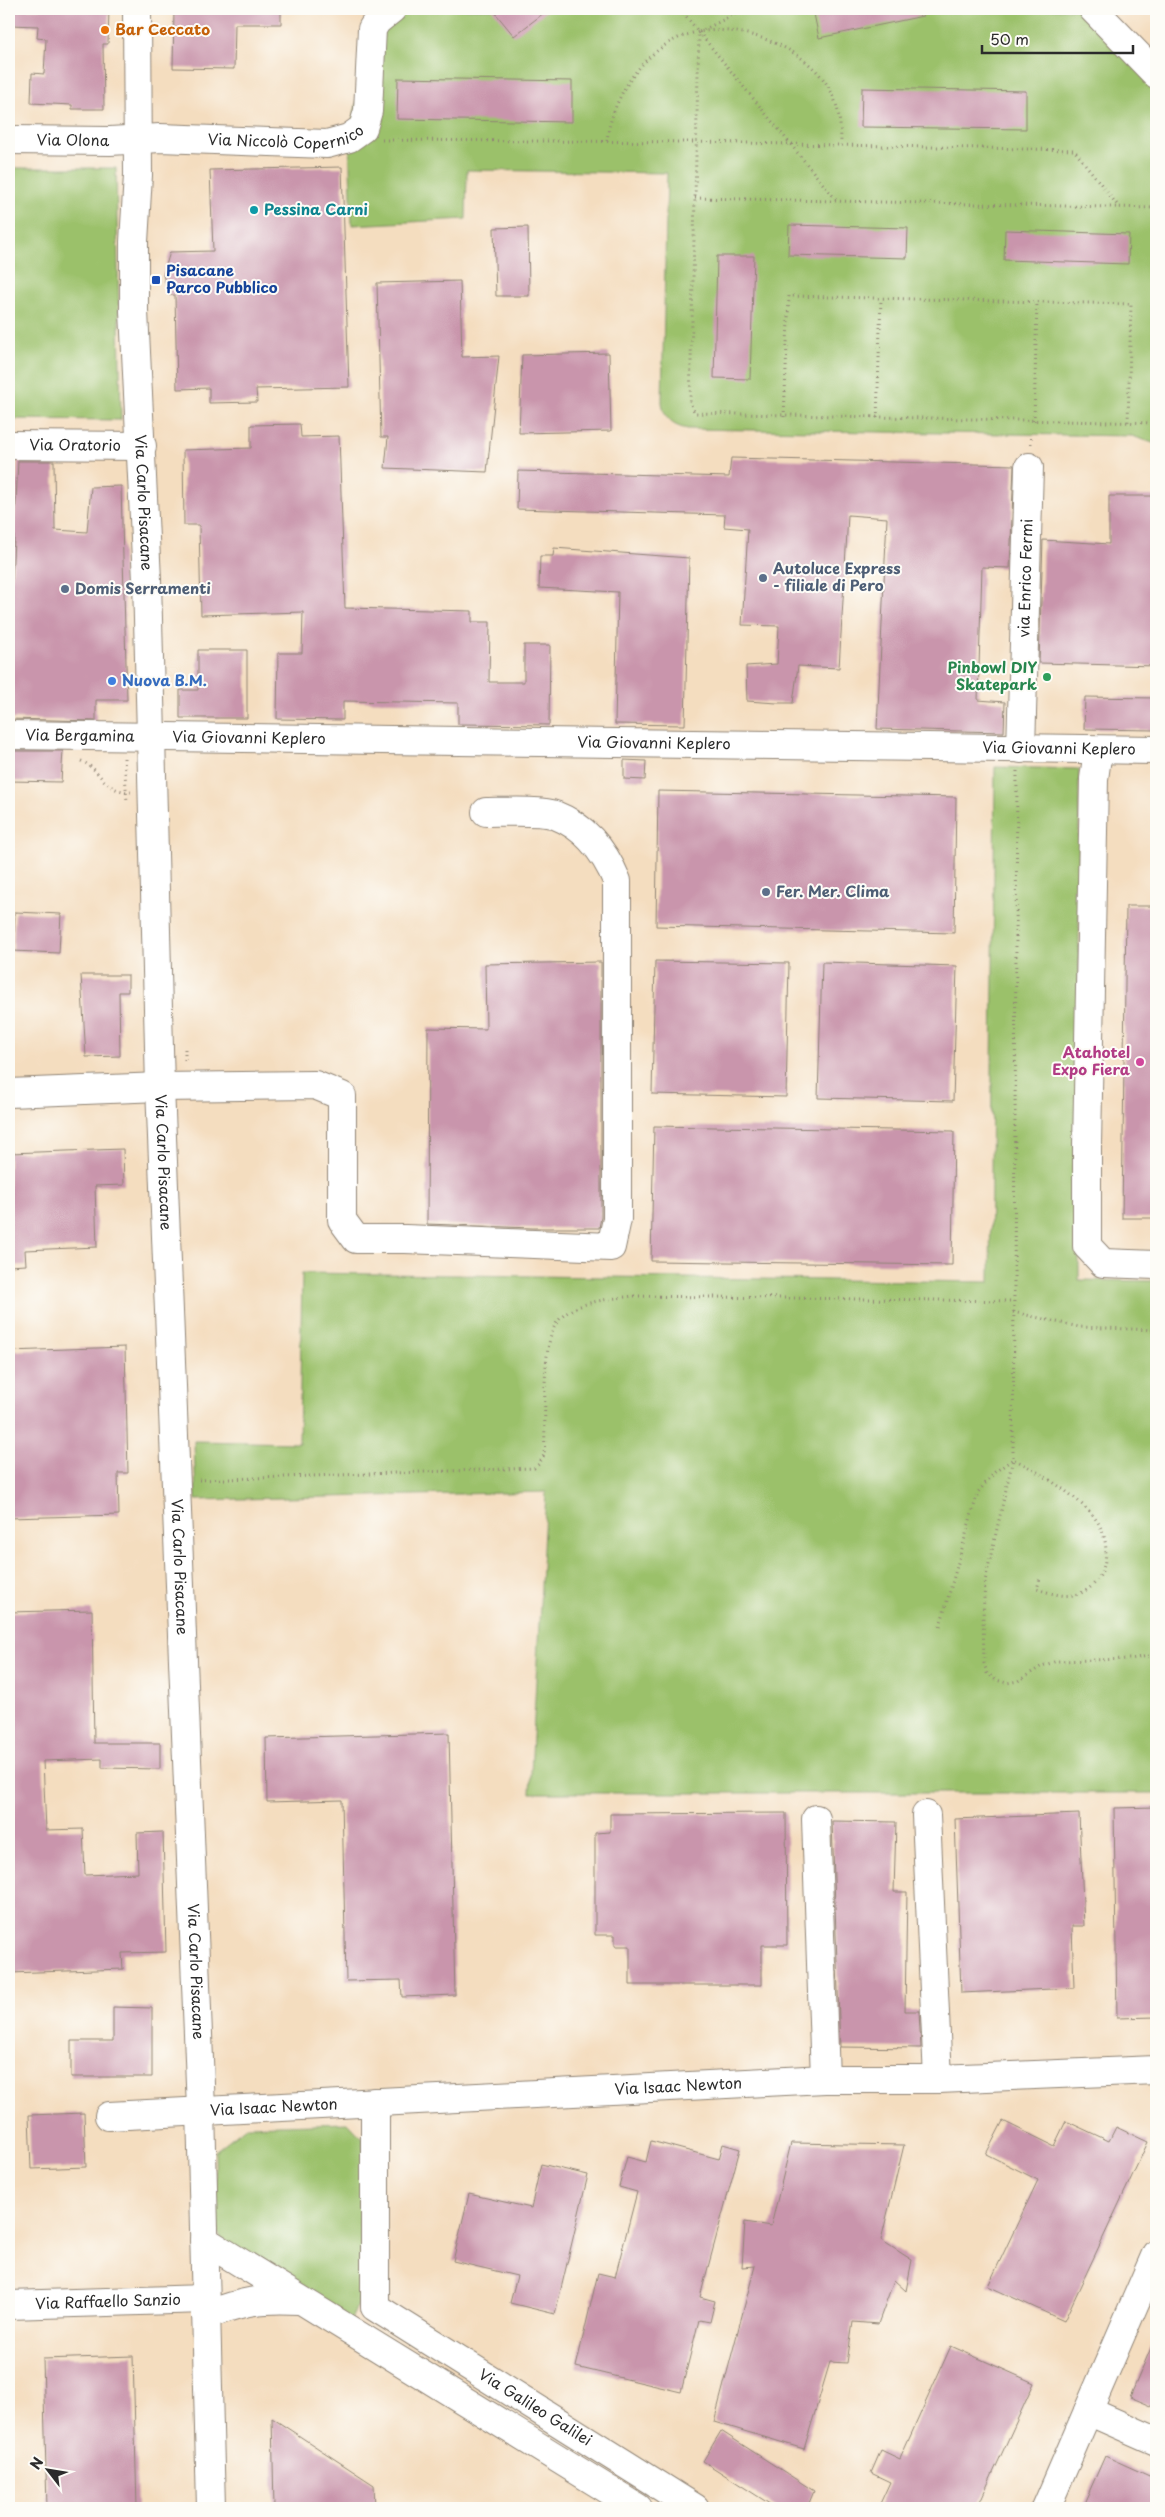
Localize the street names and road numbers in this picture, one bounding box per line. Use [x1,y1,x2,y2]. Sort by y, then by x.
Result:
street label: Via Niccolò Copernico [207,118,368,154]
street label: Via Olona [37,127,110,151]
street label: Via Oratorio [29,432,121,456]
street label: Via Carlo Pisacane [130,434,160,571]
street label: via Enrico Fermi [1011,519,1038,638]
street label: Via Bergamina [25,722,135,747]
street label: Via Giovanni Keplero [172,724,326,749]
street label: Via Giovanni Keplero [577,729,731,754]
street label: Via Giovanni Keplero [982,735,1136,760]
street label: Via Carlo Pisacane [150,1094,179,1231]
street label: Via Carlo Pisacane [167,1498,195,1636]
street label: Via Carlo Pisacane [183,1903,211,2040]
street label: Via Isaac Newton [614,2070,743,2100]
street label: Via Isaac Newton [209,2091,338,2121]
street label: Via Raffaello Sanzio [35,2287,181,2314]
street label: Via Galileo Galilei [475,2362,597,2451]

